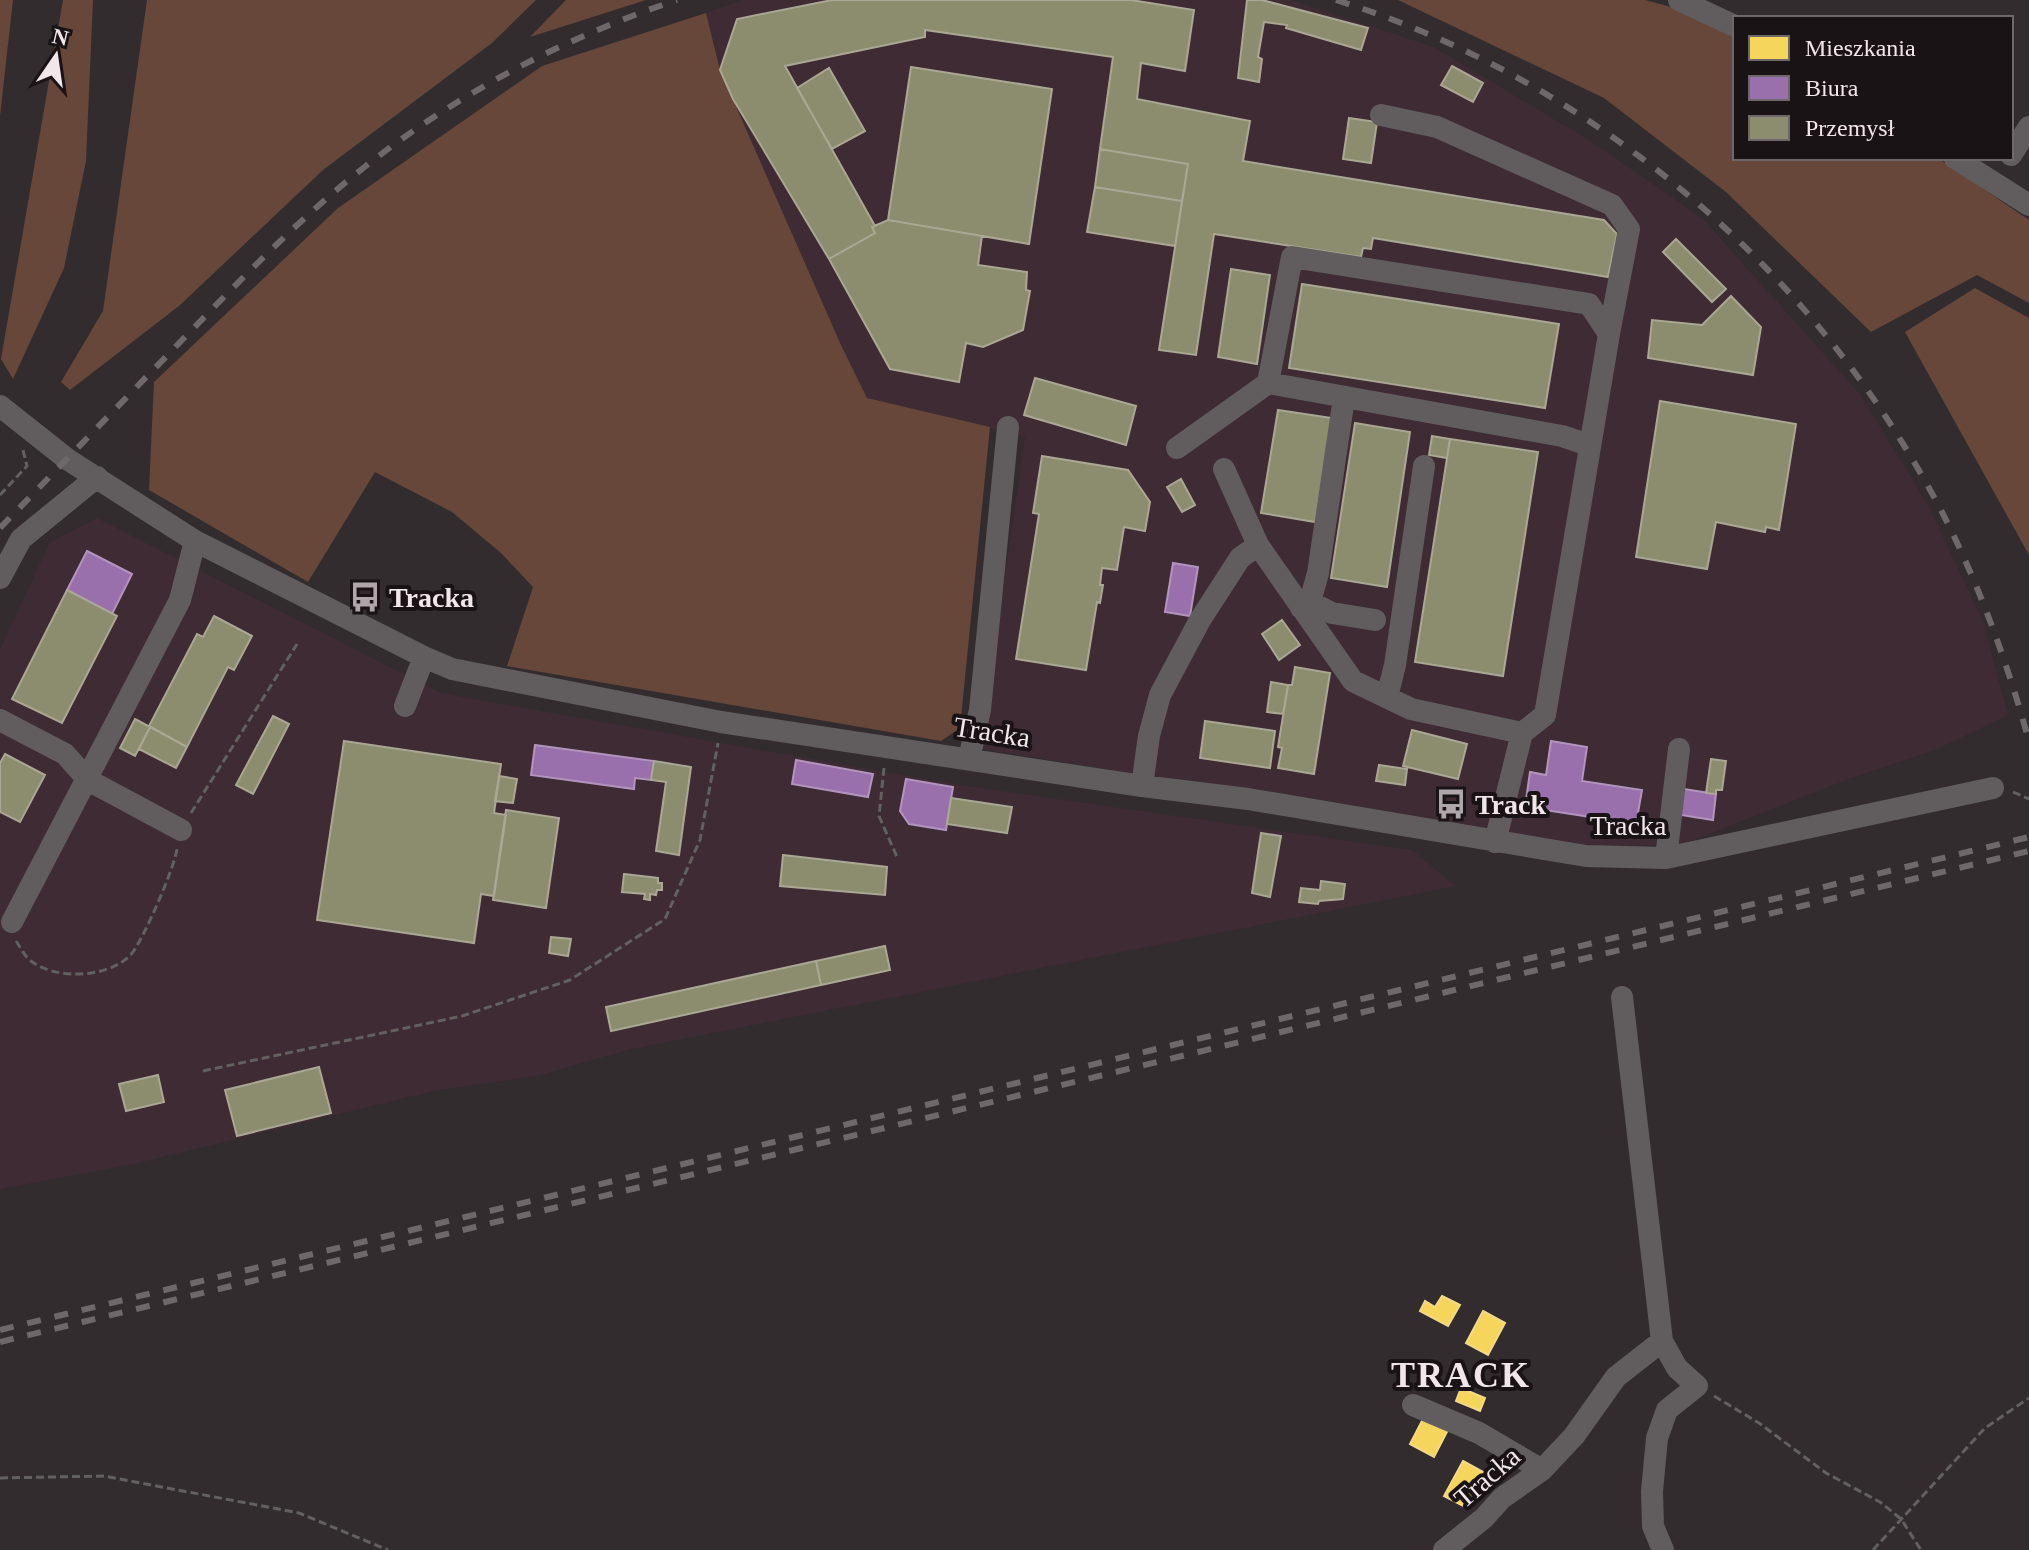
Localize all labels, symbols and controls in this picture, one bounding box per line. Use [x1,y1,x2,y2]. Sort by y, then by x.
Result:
north arrow [16,16,96,96]
legend [1733,16,2013,160]
text: N [50,23,71,51]
text: Mieszkania [1805,35,1916,61]
text: Biura [1805,75,1859,101]
text: Przemysł [1805,115,1895,141]
bus stop icon: Tracka [348,580,382,614]
place label: Tracka [389,582,474,613]
street label: Tracka [952,711,1033,753]
bus stop icon: Track [1434,787,1468,821]
place label: Track [1475,789,1546,820]
street label: Tracka [1590,810,1667,841]
district label: TRACK [1391,1355,1531,1395]
street label: Tracka [1448,1440,1527,1514]

